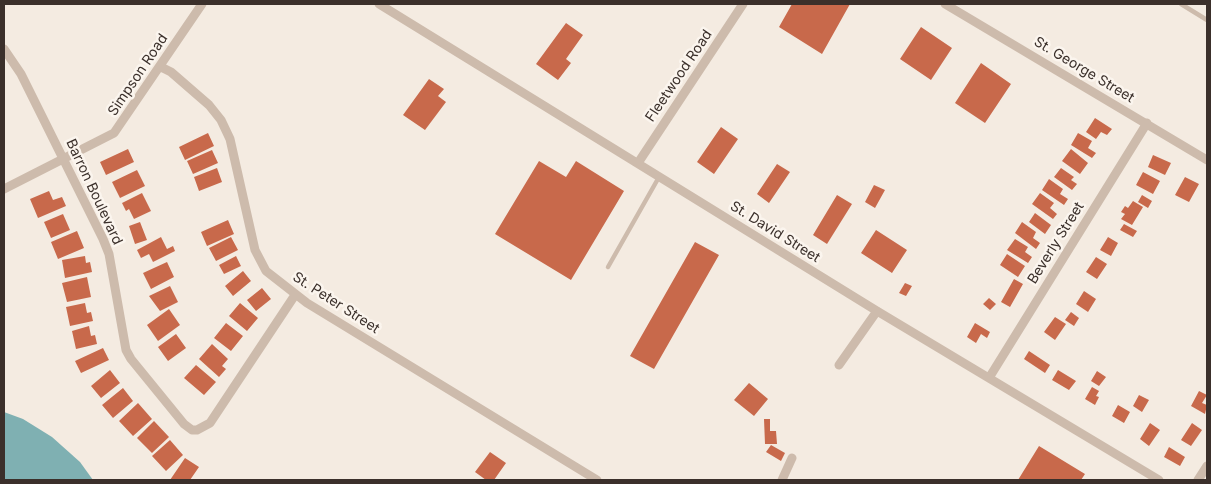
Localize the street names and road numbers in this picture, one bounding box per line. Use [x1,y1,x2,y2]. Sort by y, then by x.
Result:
street label: Fleetwood Road [642,27,716,125]
street label: Simpson Road [104,31,172,119]
street label: St. George Street [1031,34,1137,106]
street label: Barron Boulevard [62,137,126,247]
street label: St. David Street [727,198,823,266]
street label: Beverly Street [1024,199,1088,287]
street label: St. Peter Street [290,269,382,337]

